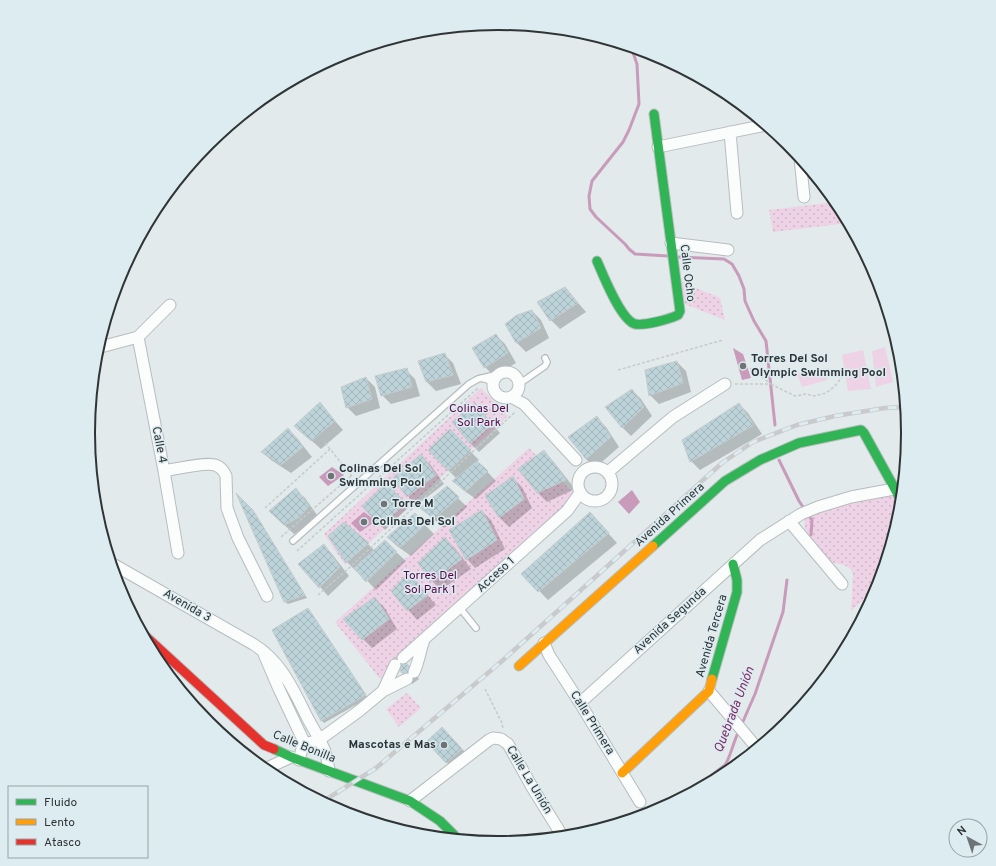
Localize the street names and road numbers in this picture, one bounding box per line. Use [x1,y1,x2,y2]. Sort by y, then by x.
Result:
street label: Calle Ocho [676,243,699,303]
street label: Calle 4 [148,425,170,465]
street label: Avenida Primera [632,479,708,551]
street label: Acceso 1 [474,554,518,596]
street label: Avenida Segunda [630,584,710,658]
street label: Avenida 3 [160,586,214,626]
street label: Avenida Tercera [693,593,731,679]
street label: Calle Primera [566,688,618,758]
street label: Calle Bonilla [270,727,338,767]
street label: Calle La Unión [502,743,556,817]

